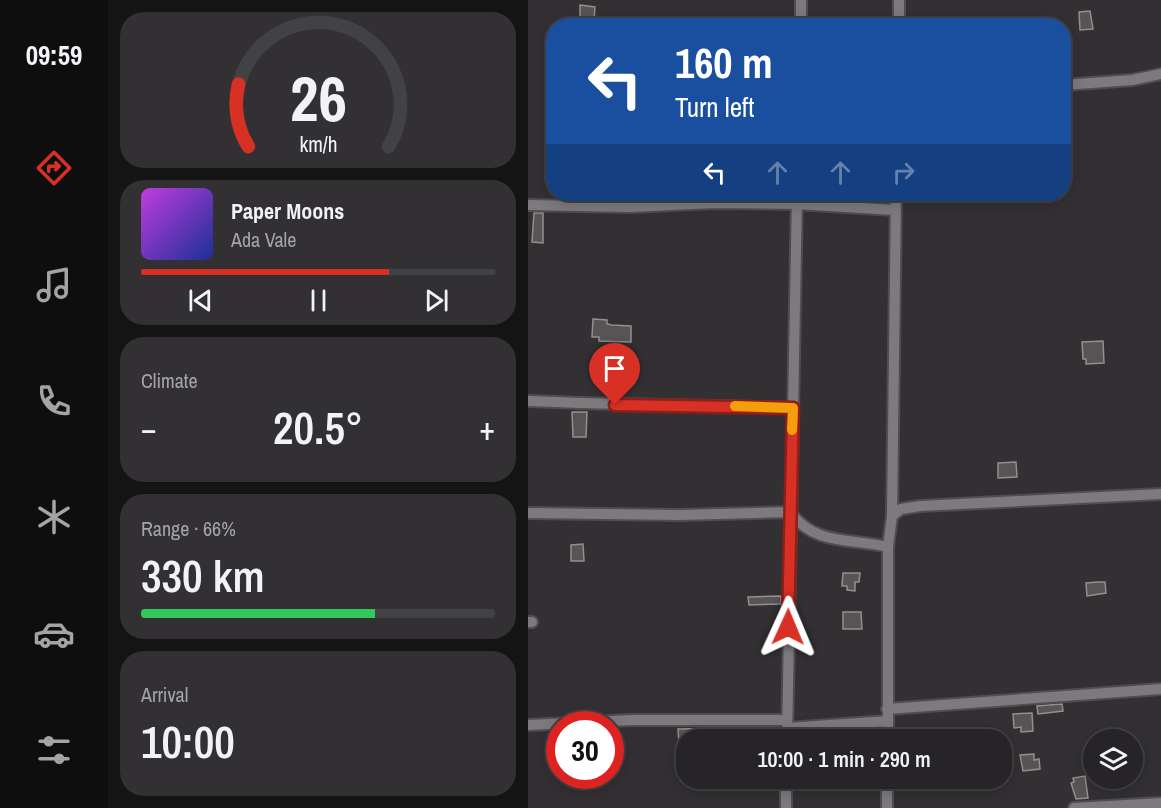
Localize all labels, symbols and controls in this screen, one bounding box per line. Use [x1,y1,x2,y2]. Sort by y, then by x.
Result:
text: 160 m [675,35,773,91]
text: 09:59 [26,37,82,73]
icon: left [576,42,654,120]
text: 26 [290,56,346,140]
text: Turn left [675,89,754,125]
text: km/h [299,130,337,159]
icon: directions [33,147,75,189]
icon: left [698,156,731,189]
icon: ahead [761,156,794,189]
icon: ahead [824,156,857,189]
icon: right [887,156,920,189]
text: Paper Moons [231,196,344,226]
text: Ada Vale [231,226,296,253]
icon: music [33,264,75,306]
icon: previous [184,284,217,317]
icon: pause [302,284,335,317]
icon: next [420,284,453,317]
pin [589,343,640,405]
icon: arrive [598,352,631,385]
text: Climate [141,367,198,394]
icon: phone [33,380,75,422]
text: 20.5° [273,397,363,458]
text: − [141,406,157,450]
text: + [479,406,495,450]
icon: climate [33,496,75,538]
text: Range · 66% [141,515,236,542]
text: 330 km [141,545,265,606]
position arrow [756,595,820,659]
icon: car [33,613,75,655]
text: Arrival [141,681,188,708]
text: 10:00 [141,711,235,772]
speed limit sign: 30 [546,711,624,789]
icon: filters [33,729,75,771]
map controls [1083,729,1143,789]
button: layers [1083,729,1143,789]
text: 10:00 · 1 min · 290 m [757,744,931,774]

